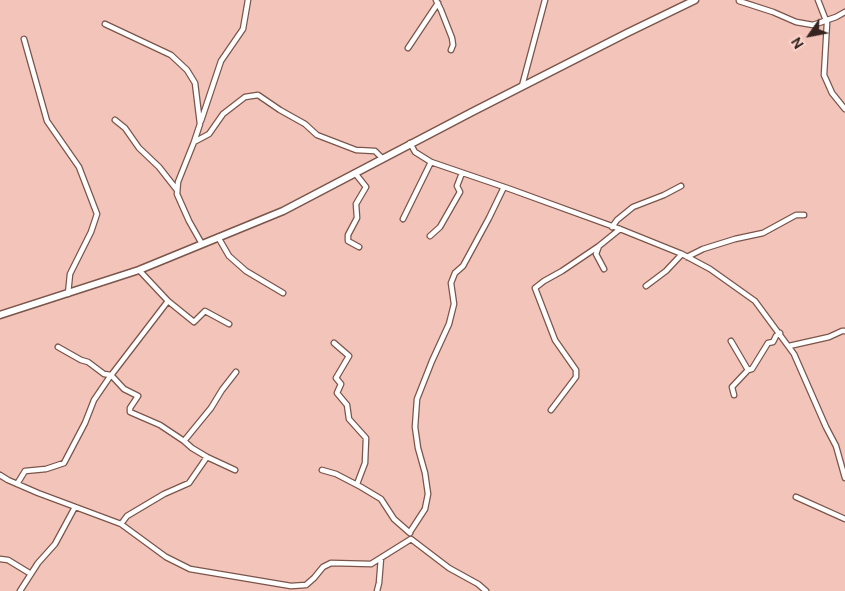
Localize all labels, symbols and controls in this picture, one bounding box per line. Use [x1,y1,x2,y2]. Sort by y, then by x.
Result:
north arrow [785,10,835,60]
text: N [787,34,808,52]

